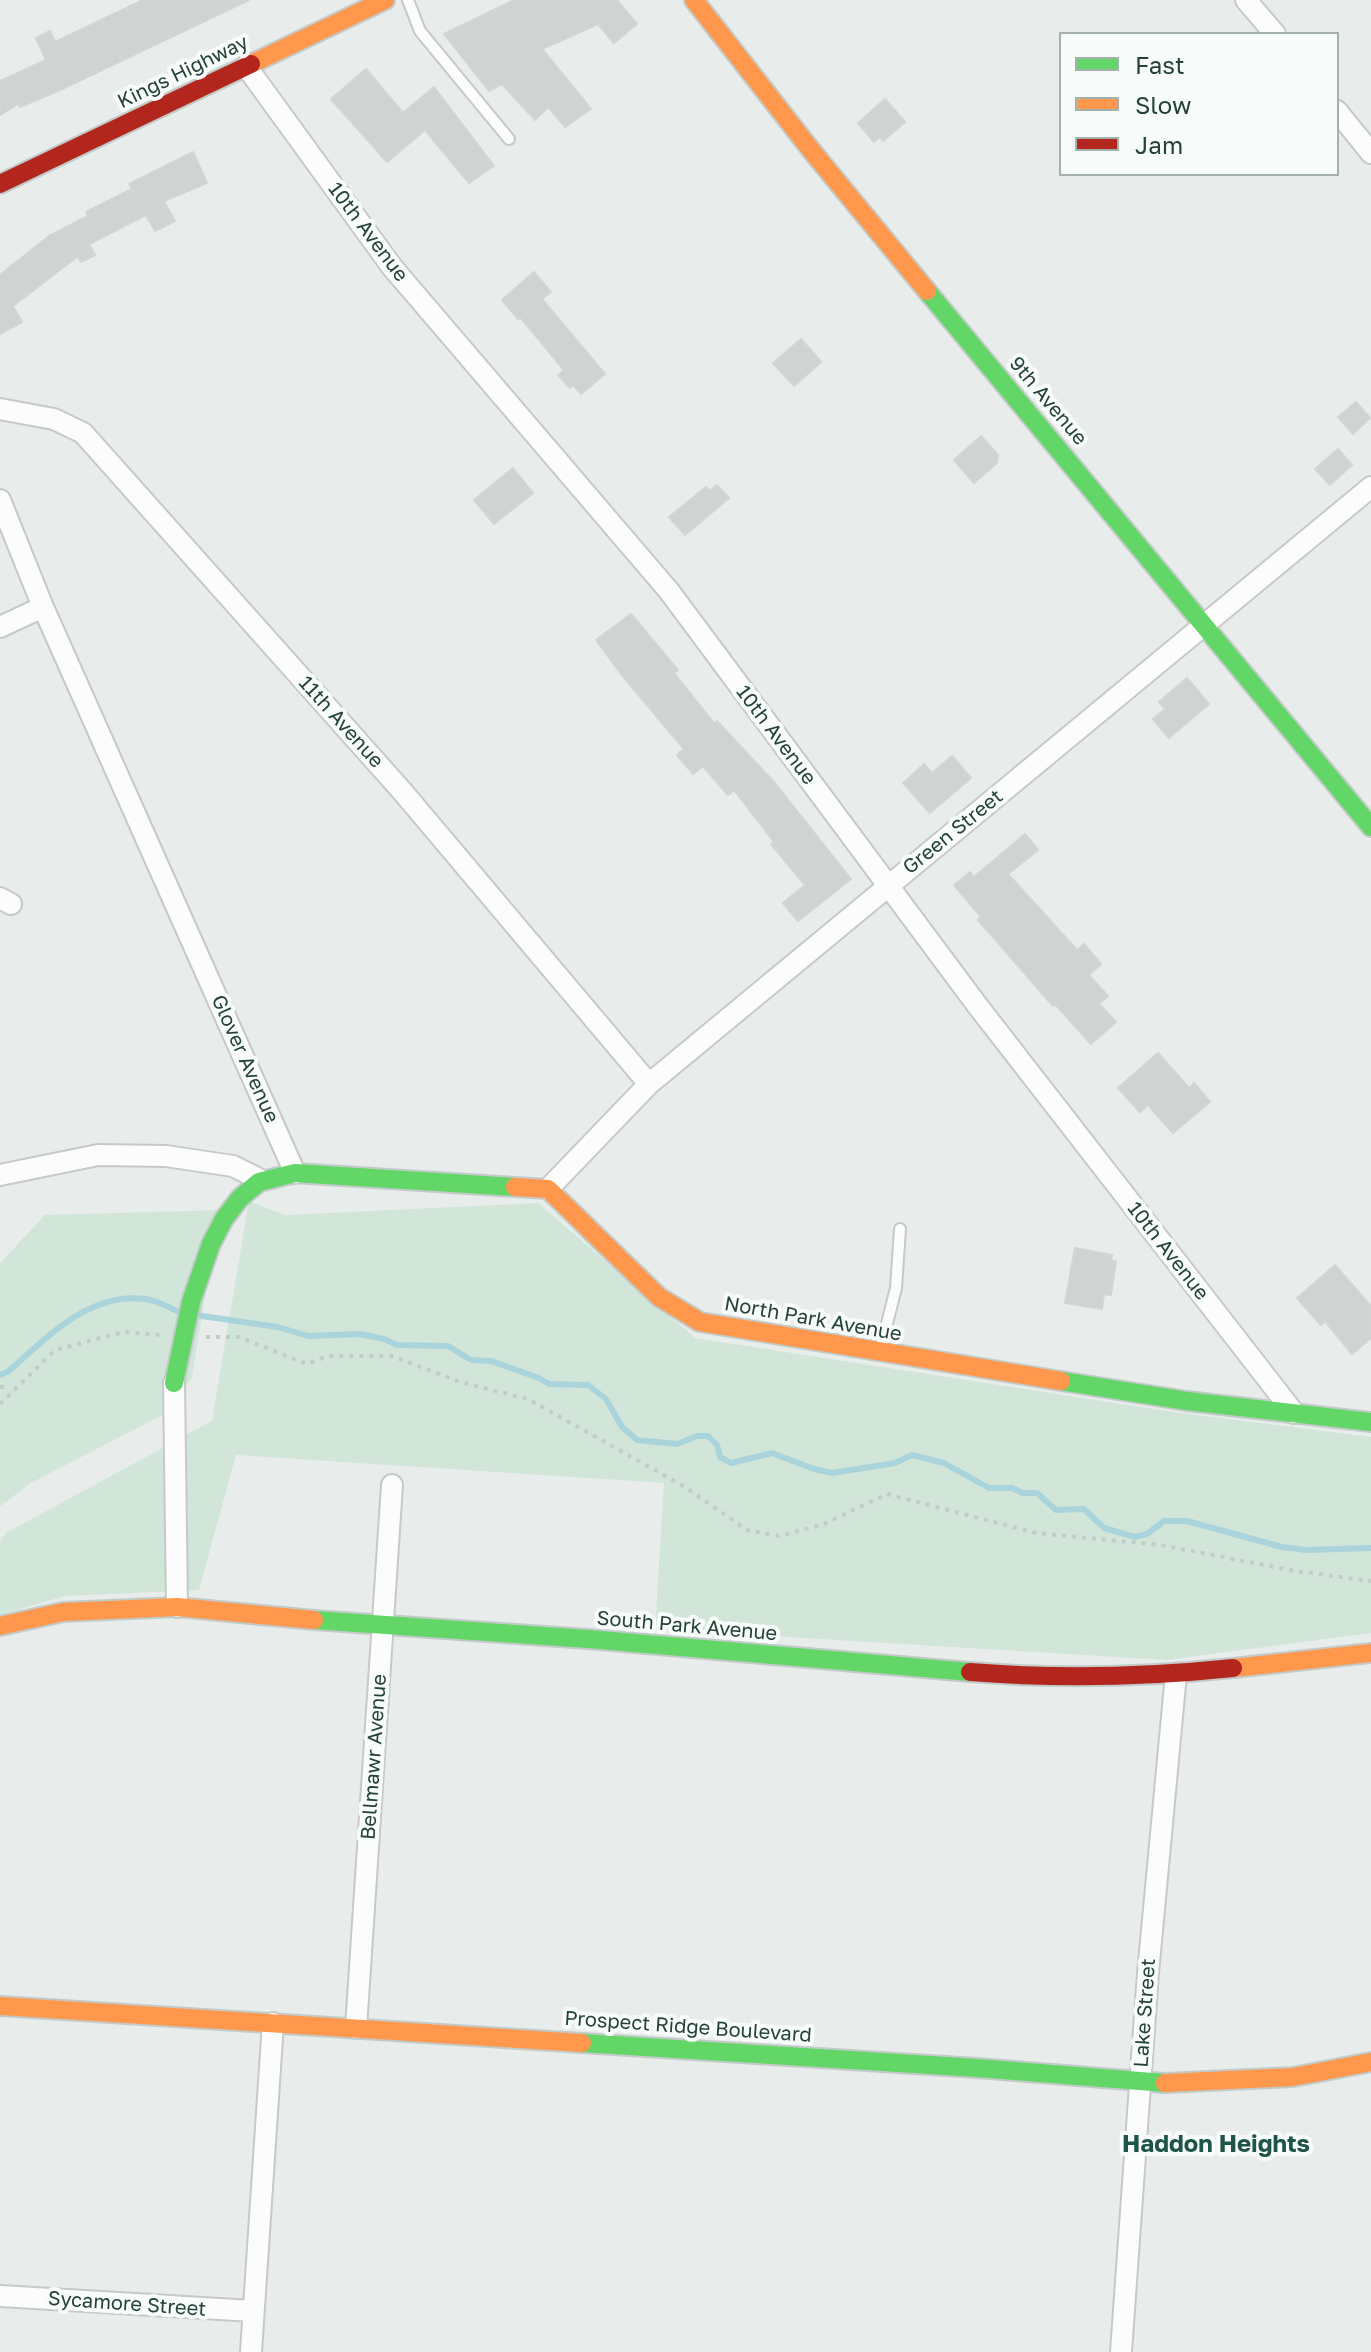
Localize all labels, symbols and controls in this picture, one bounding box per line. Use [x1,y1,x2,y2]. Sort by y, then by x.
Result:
street label: Kings Highway [114,30,252,114]
legend [1059,32,1339,176]
text: Fast [1135,50,1185,79]
text: Slow [1135,90,1191,119]
text: Jam [1135,130,1183,159]
street label: 10th Avenue [323,178,413,286]
street label: 9th Avenue [1004,352,1092,450]
street label: 11th Avenue [294,671,388,773]
street label: 10th Avenue [731,681,821,789]
street label: Green Street [898,784,1008,880]
street label: Glover Avenue [206,991,284,1127]
street label: 10th Avenue [1122,1197,1214,1305]
street label: North Park Avenue [722,1292,904,1346]
street label: South Park Avenue [596,1606,778,1646]
street label: Bellmawr Avenue [356,1673,392,1841]
street label: Lake Street [1129,1957,1161,2069]
street label: Prospect Ridge Boulevard [563,2006,813,2048]
district label: Haddon Heights [1122,2130,1310,2158]
street label: Sycamore Street [47,2286,207,2322]

